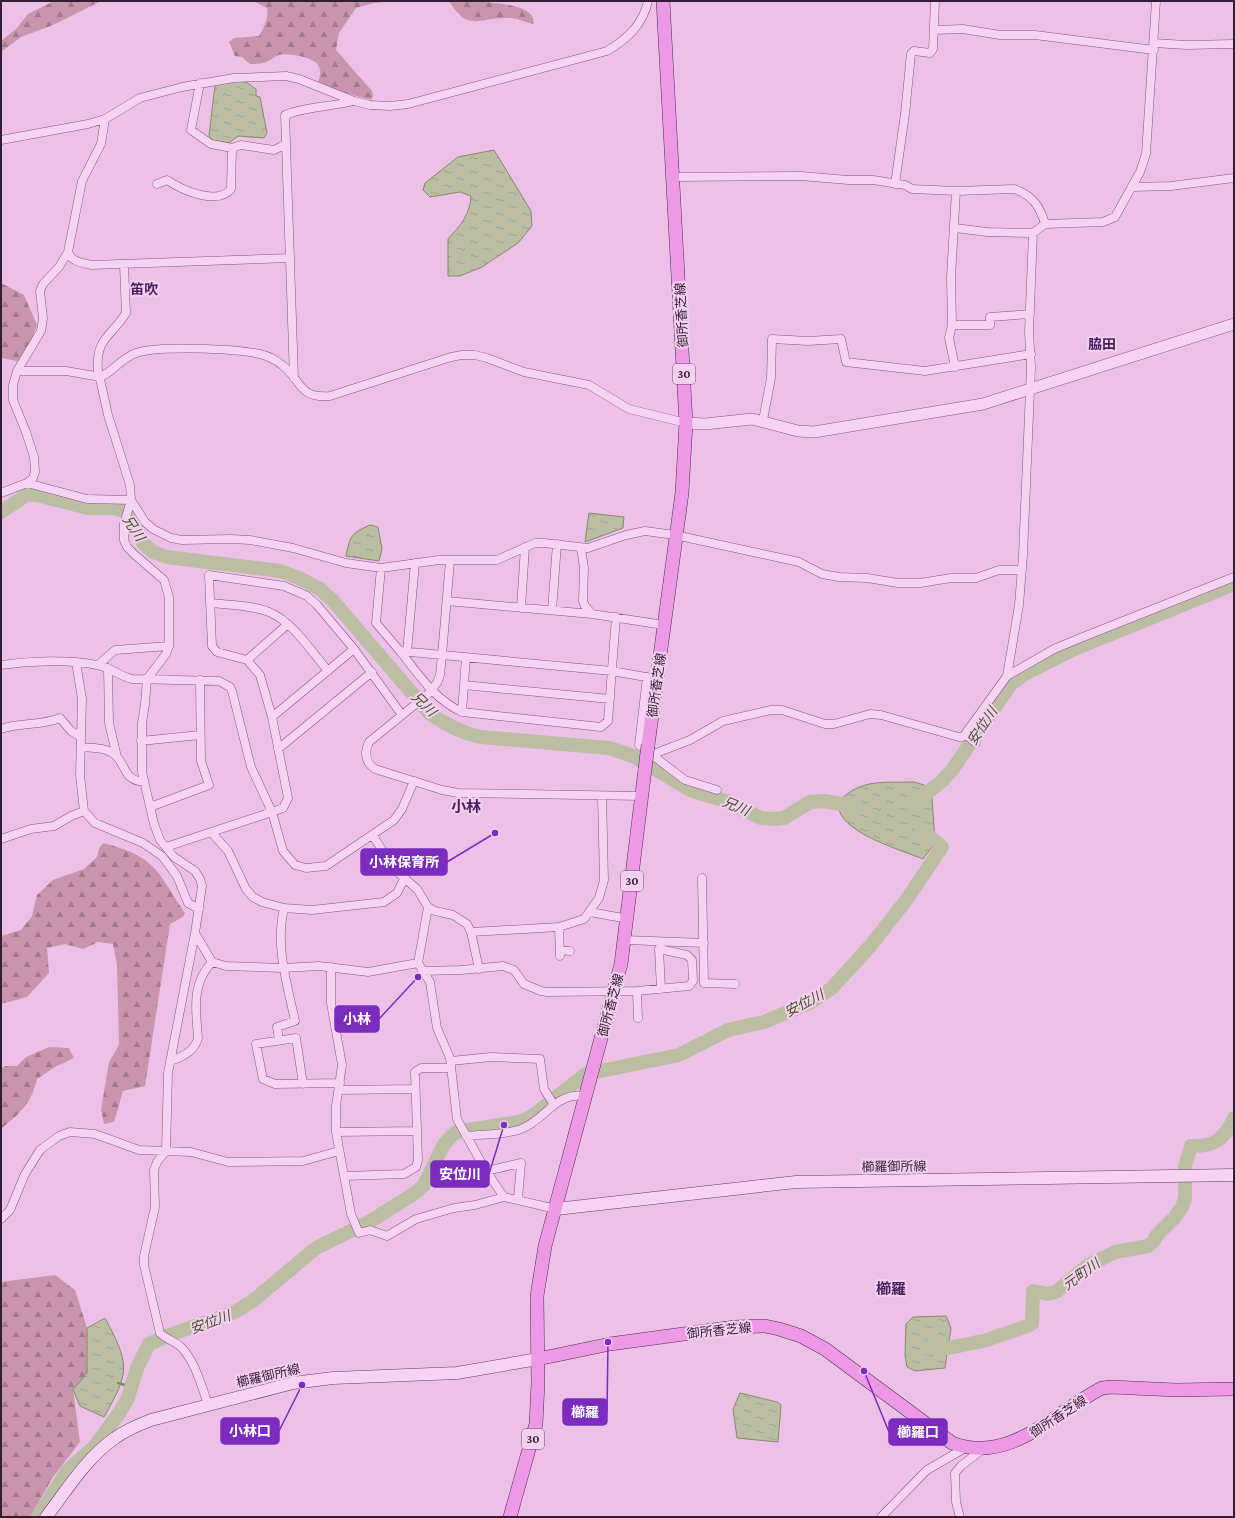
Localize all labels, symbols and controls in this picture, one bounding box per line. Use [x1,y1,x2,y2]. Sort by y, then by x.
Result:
district label: 笛吹 [130,281,158,297]
street label: 御所香芝線 [672,282,691,348]
district label: 脇田 [1088,336,1116,352]
road number: 30 [673,364,695,384]
water label: 兄川 [120,512,150,546]
street label: 御所香芝線 [645,652,668,718]
water label: 兄川 [408,689,441,721]
water label: 安位川 [964,702,1001,748]
water label: 兄川 [720,793,754,820]
district label: 小林 [451,799,481,815]
callout: 小林保育所 [361,849,447,875]
text: 小林保育所 [369,854,439,870]
road number: 30 [621,871,643,891]
street label: 御所香芝線 [595,972,626,1038]
water label: 安位川 [782,985,828,1020]
callout: 小林 [335,1006,379,1032]
text: 小林 [343,1011,371,1027]
street label: 櫛羅御所線 [861,1158,927,1175]
callout: 安位川 [431,1161,489,1187]
text: 安位川 [439,1166,481,1182]
water label: 元町川 [1059,1254,1104,1293]
district label: 櫛羅 [876,1281,906,1297]
water label: 安位川 [188,1307,234,1337]
street label: 御所香芝線 [686,1320,752,1341]
street label: 櫛羅御所線 [235,1361,301,1390]
street label: 御所香芝線 [1027,1392,1090,1440]
callout: 櫛羅 [563,1399,607,1425]
text: 櫛羅 [571,1404,599,1420]
callout: 小林口 [221,1418,279,1444]
callout: 櫛羅口 [889,1419,947,1445]
text: 小林口 [229,1423,271,1439]
text: 櫛羅口 [897,1424,939,1440]
road number: 30 [522,1429,544,1449]

